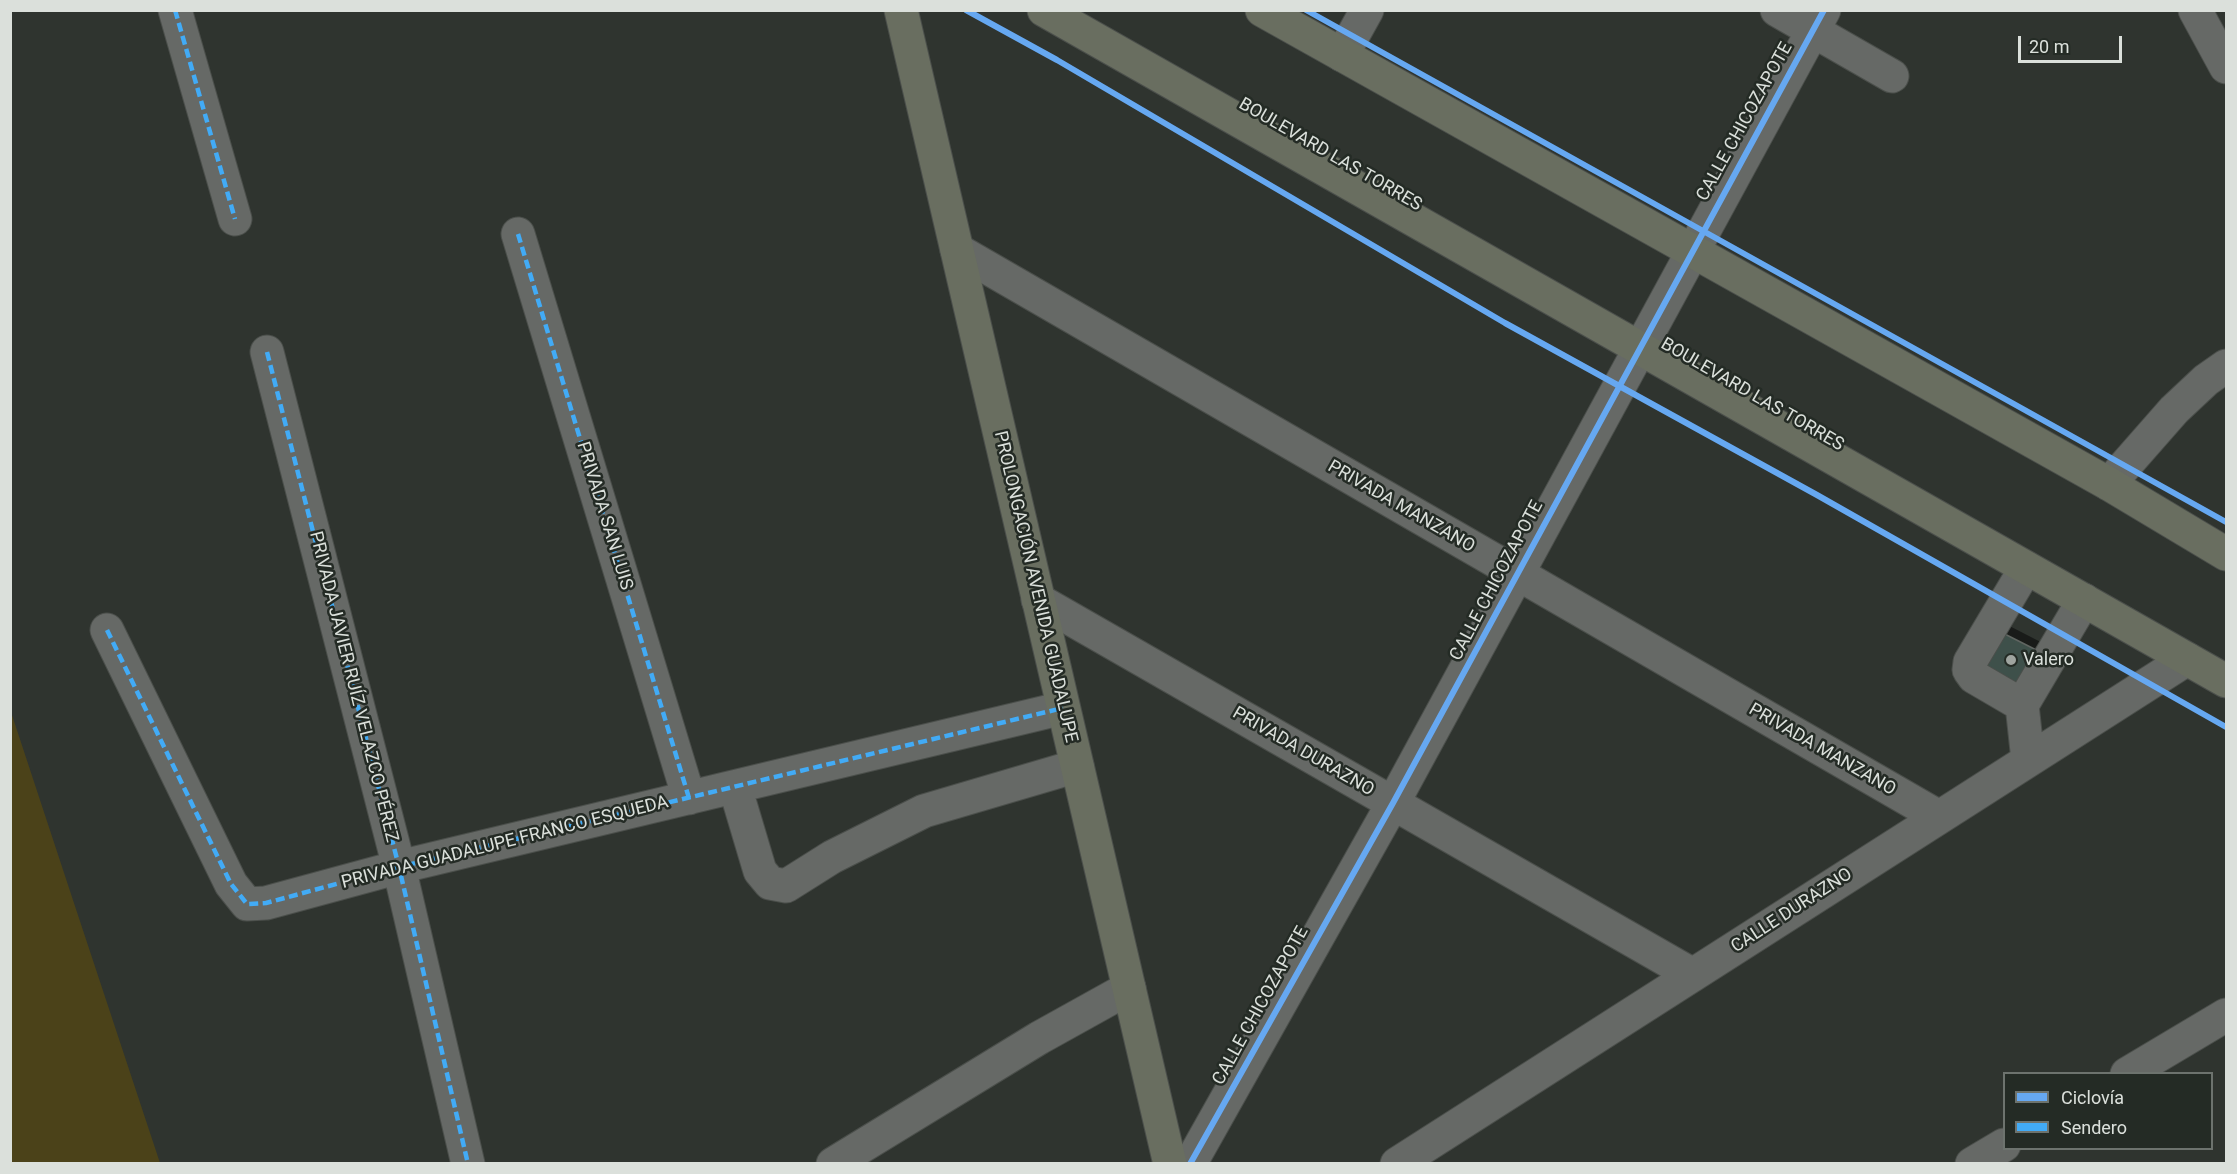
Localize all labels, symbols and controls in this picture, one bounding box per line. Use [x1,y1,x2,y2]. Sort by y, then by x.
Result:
scale bar [2021,24,2124,62]
text: 20 m [2029,36,2069,57]
street label: CALLE CHICOZAPOTE [1692,39,1798,205]
street label: BOULEVARD LAS TORRES [1235,94,1425,216]
street label: BOULEVARD LAS TORRES [1657,334,1847,456]
street label: PROLONGACIÓN AVENIDA GUADALUPE [989,429,1081,745]
street label: PRIVADA SAN LUIS [571,439,637,593]
street label: PRIVADA MANZANO [1324,456,1478,558]
street label: CALLE CHICOZAPOTE [1446,497,1548,665]
street label: PRIVADA JAVIER RUÍZ VELAZCO PÉREZ [304,529,402,845]
place label: Valero [2023,649,2074,671]
marker: Valero [2004,653,2018,667]
street label: PRIVADA MANZANO [1745,699,1899,801]
street label: PRIVADA DURAZNO [1228,703,1378,801]
street label: PRIVADA GUADALUPE FRANCO ESQUEDA [339,792,671,894]
street label: CALLE DURAZNO [1727,864,1857,958]
street label: CALLE CHICOZAPOTE [1208,923,1314,1089]
legend [2003,1072,2213,1150]
text: Ciclovía [2061,1087,2124,1108]
text: Sendero [2061,1117,2127,1138]

